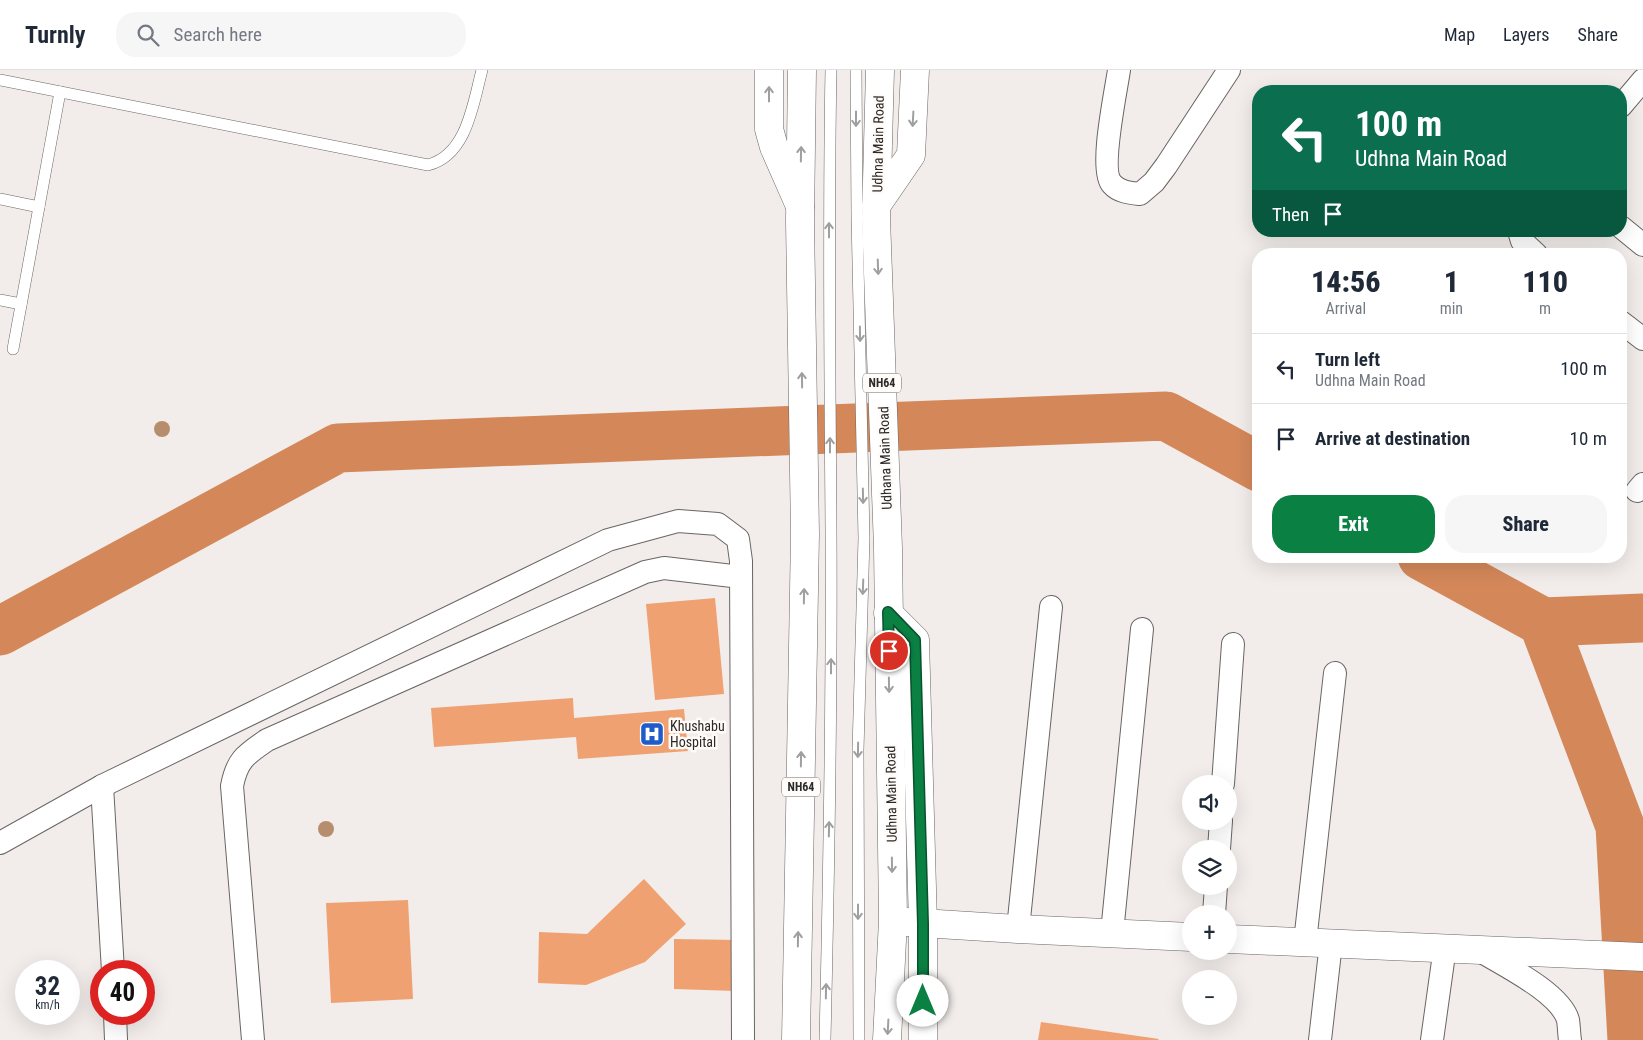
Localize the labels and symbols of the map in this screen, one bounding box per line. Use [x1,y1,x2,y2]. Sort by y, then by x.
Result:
one-way arrow [764,86,774,102]
street label: Udhna Main Road [869,95,887,193]
one-way arrow [851,110,861,126]
one-way arrow [908,110,918,126]
one-way arrow [796,147,806,163]
one-way arrow [824,223,833,239]
one-way arrow [873,259,882,275]
one-way arrow [855,326,864,342]
one-way arrow [798,372,807,388]
road number: NH64 [863,374,901,392]
street label: Udhana Main Road [875,406,895,510]
one-way arrow [825,438,835,454]
one-way arrow [858,488,868,504]
one-way arrow [858,579,867,595]
one-way arrow [799,589,809,605]
pin [868,630,910,672]
one-way arrow [826,659,836,675]
one-way arrow [885,676,894,692]
place label: Khushabu Hospital [670,718,725,750]
hospital icon: Khushabu Hospital [639,721,665,747]
one-way arrow [853,741,863,757]
street label: Udhna Main Road [882,745,900,843]
one-way arrow [796,751,806,768]
road number: NH64 [782,778,820,796]
one-way arrow [825,821,834,837]
one-way arrow [887,856,897,872]
one-way arrow [853,904,863,920]
one-way arrow [793,931,803,948]
speed limit sign: 40 [90,960,155,1025]
position arrow [896,974,948,1026]
one-way arrow [821,984,831,1000]
one-way arrow [883,1019,892,1035]

